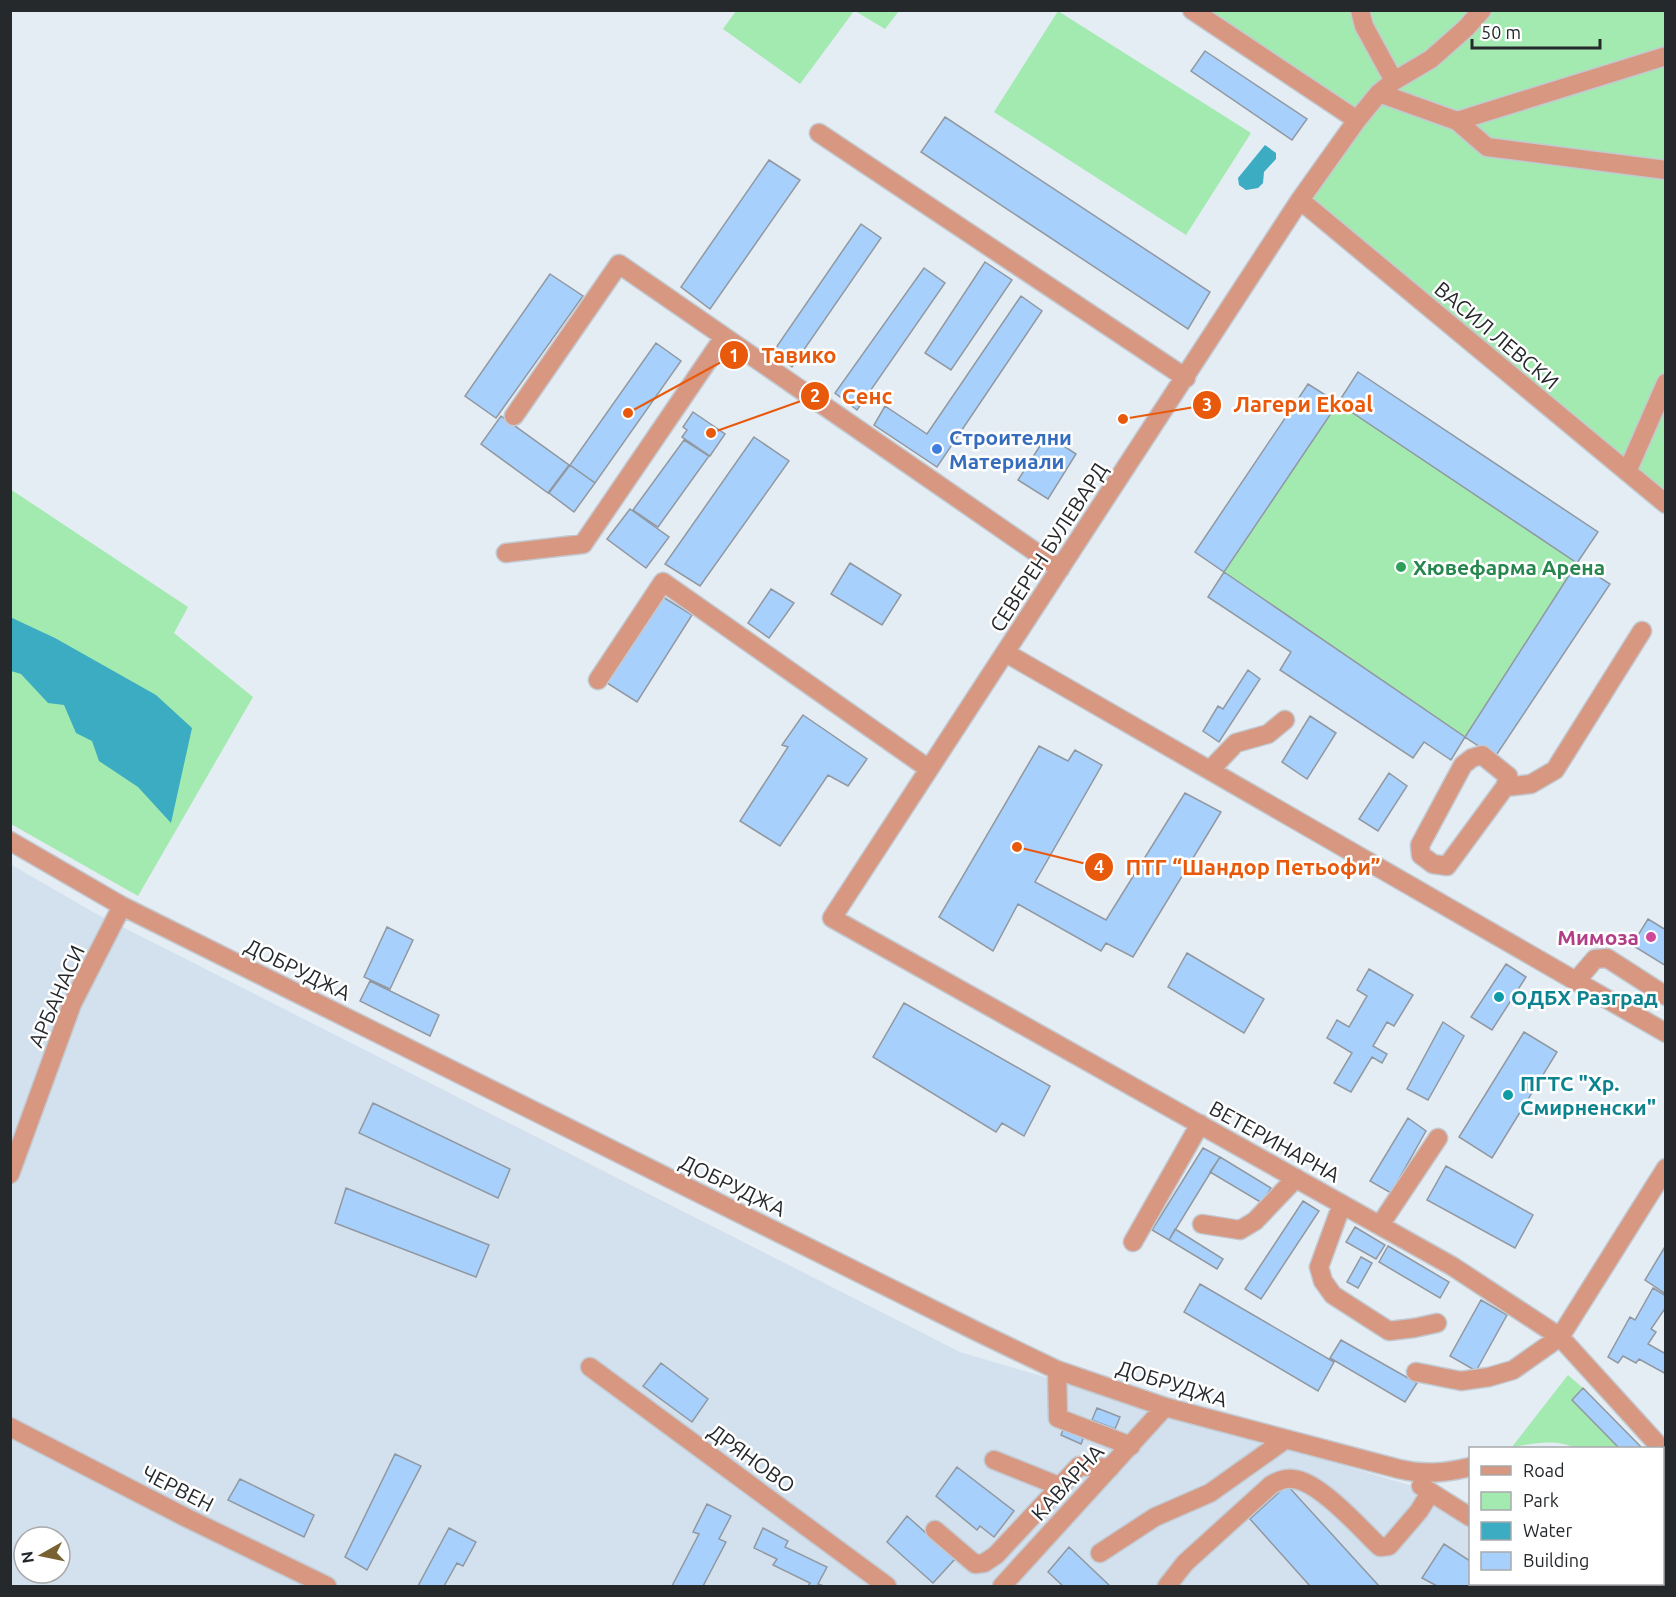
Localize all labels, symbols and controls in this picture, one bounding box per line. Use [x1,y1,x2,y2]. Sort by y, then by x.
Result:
scale bar [1472,12,1600,50]
text: 50 m [1481,22,1521,42]
street label: ВАСИЛ ЛЕВСКИ [1430,276,1564,394]
callout: Тавико [719,335,848,375]
text: Тавико [761,342,837,367]
text: 1 [729,345,739,365]
callout: Сенс [800,376,905,416]
text: Сенс [842,383,892,408]
text: 2 [810,385,820,405]
callout: Лагери Ekoal [1192,385,1385,425]
text: Лагери Ekoal [1233,391,1373,416]
text: 3 [1202,394,1212,414]
place label: Строителни Материали [949,425,1072,473]
marker: Строителни Материали [930,442,944,456]
street label: СЕВЕРЕН БУЛЕВАРД [984,458,1112,636]
place label: Хювефарма Арена [1413,555,1605,579]
marker: Хювефарма Арена [1394,560,1408,574]
callout: ПТГ “Шандор Петьофи” [1084,847,1393,887]
text: ПТГ “Шандор Петьофи” [1125,854,1381,879]
text: 4 [1094,856,1104,876]
place label: Мимоза [1557,925,1639,949]
marker: Мимоза [1644,930,1658,944]
street label: ДОБРУДЖА [241,933,355,1005]
street label: АРБАНАСИ [23,941,89,1051]
place label: ОДБХ Разград [1511,985,1658,1009]
marker: ОДБХ Разград [1492,990,1506,1004]
place label: ПГТС "Хр. Смирненски" [1520,1071,1656,1119]
marker: ПГТС "Хр. Смирненски" [1501,1088,1515,1102]
street label: ВЕТЕРИНАРНА [1206,1095,1345,1187]
street label: ДОБРУДЖА [676,1149,790,1221]
street label: ДОБРУДЖА [1114,1355,1231,1411]
street label: ДРЯНОВО [704,1419,800,1497]
street label: КАВАРНА [1026,1439,1108,1525]
legend [1469,1447,1664,1585]
street label: ЧЕРВЕН [138,1460,218,1516]
text: Road [1523,1460,1565,1480]
text: Park [1523,1490,1559,1510]
text: Water [1523,1520,1573,1540]
north arrow [12,1525,72,1585]
text: N [17,1550,37,1565]
text: Building [1523,1550,1589,1570]

